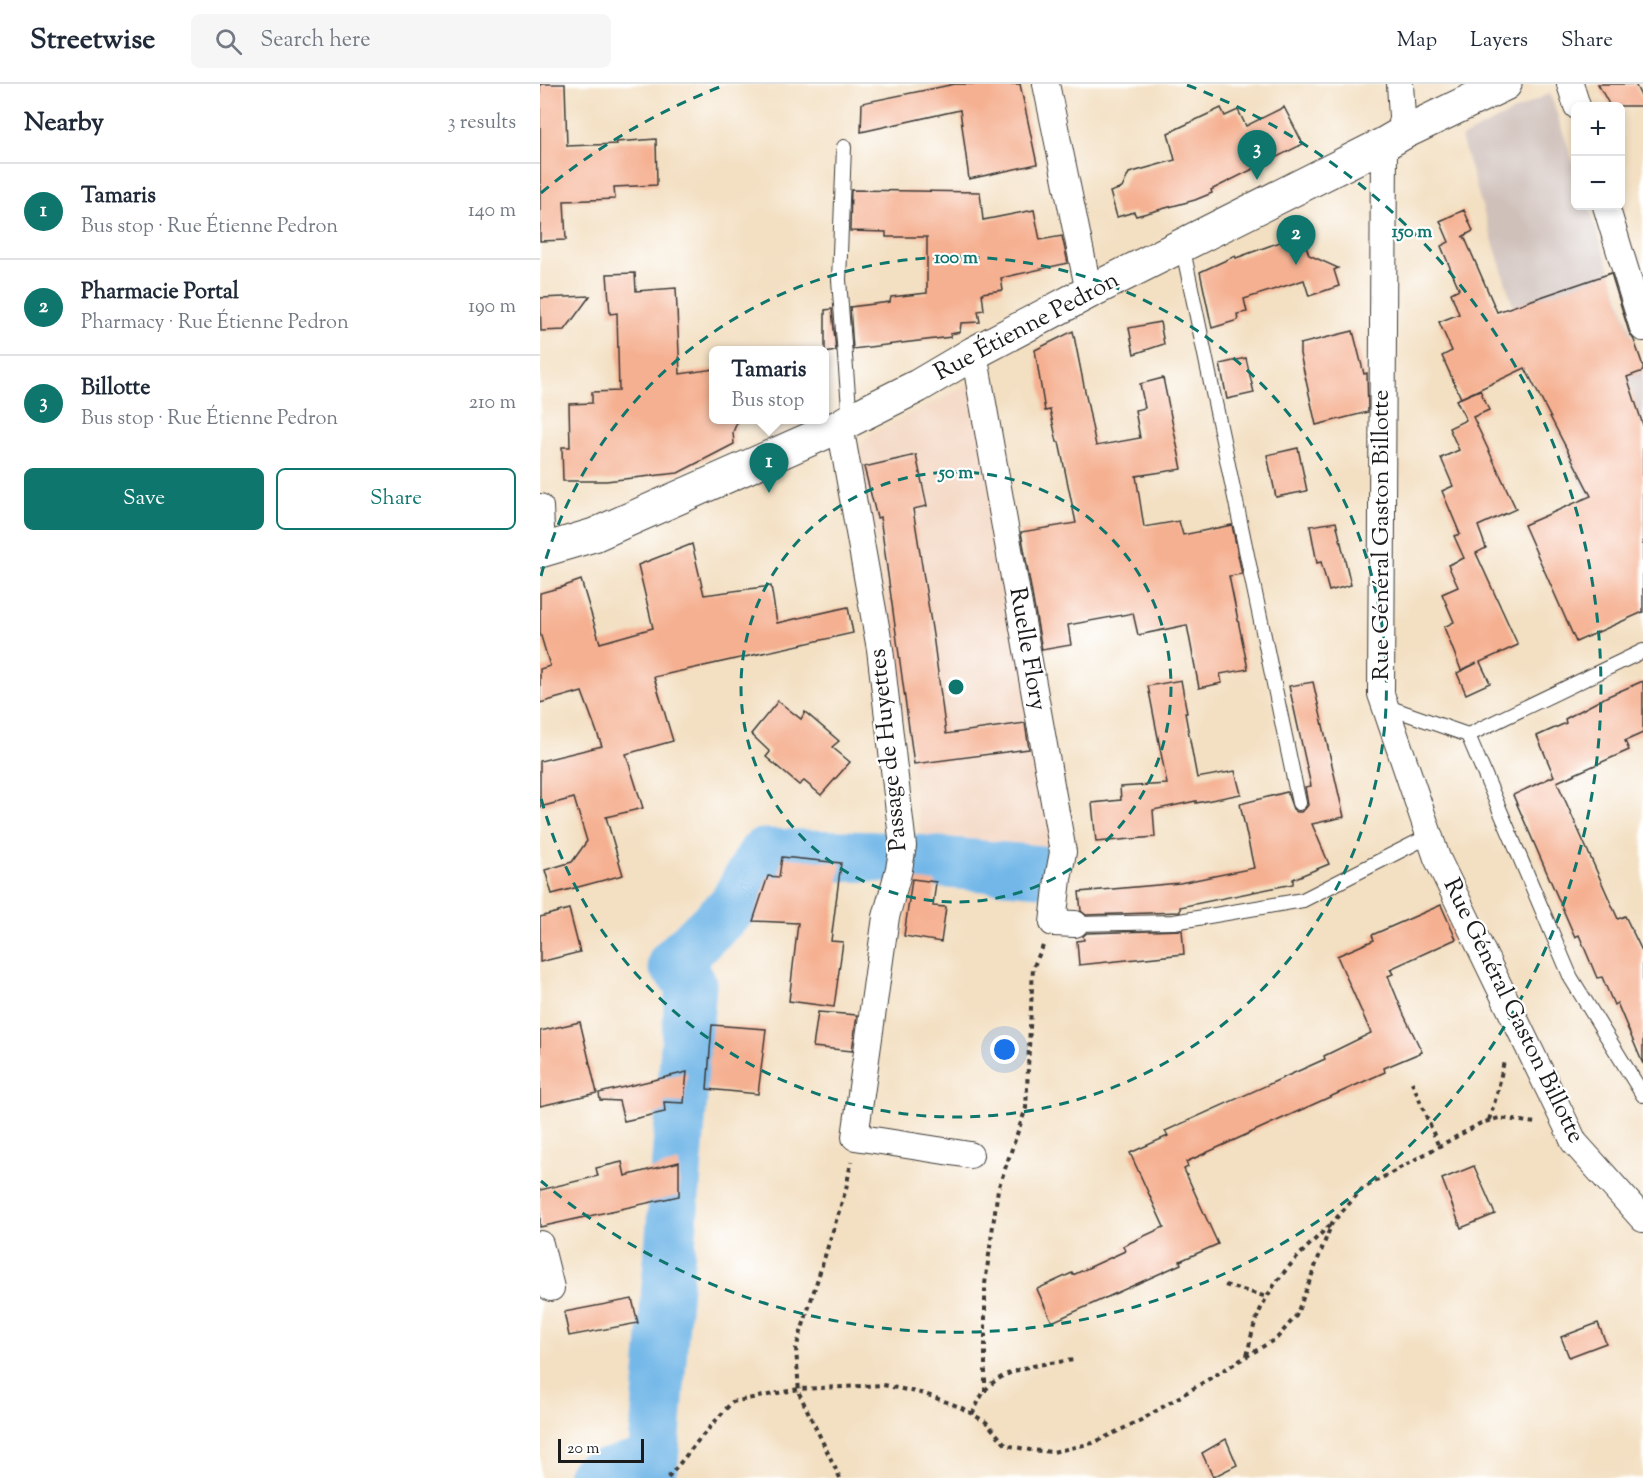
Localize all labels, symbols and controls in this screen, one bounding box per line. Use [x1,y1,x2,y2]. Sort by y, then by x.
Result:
search box [191,14,611,68]
text: Streetwise [30,21,155,61]
icon: search [212,25,245,58]
text: Search here [260,25,371,57]
text: Map [1397,26,1437,56]
text: Layers [1470,26,1528,56]
text: Share [1561,26,1613,56]
map controls [1571,102,1625,210]
button: + [1571,102,1625,156]
text: Nearby [24,105,104,142]
text: 3 results [447,109,516,138]
pin: 3 [1238,130,1276,180]
button: − [1571,156,1625,210]
text: Tamaris [81,181,156,213]
text: 1 [40,197,47,226]
text: 140 m [468,197,516,226]
text: Bus stop · Rue Étienne Pedron [81,213,338,242]
pin: 2 [1276,216,1316,265]
text: 150 m [1392,220,1432,246]
text: 100 m [934,246,978,272]
street label: Rue Étienne Pedron [929,264,1125,390]
text: Pharmacie Portal [81,277,239,309]
text: 2 [39,293,48,322]
text: 190 m [468,293,516,322]
text: Pharmacy · Rue Étienne Pedron [81,309,349,338]
popup [709,346,829,424]
text: Tamaris [732,355,806,387]
text: Billotte [81,373,150,405]
text: Bus stop [732,387,804,416]
text: 3 [39,389,48,418]
text: 210 m [469,389,516,418]
street label: Rue Général Gaston Billotte [1365,390,1399,680]
text: Bus stop · Rue Étienne Pedron [81,405,338,434]
pin: 1 [750,444,788,493]
text: 50 m [937,461,973,487]
button: Save [24,468,264,530]
button: Share [276,468,516,530]
street label: Ruelle Flory [999,585,1055,713]
street label: Passage de Huyettes [861,647,917,853]
centre of rings [946,677,966,697]
street label: Rue Général Gaston Billotte [1434,873,1592,1149]
your location [990,1035,1019,1064]
scale bar [558,1436,644,1464]
text: 20 m [567,1438,600,1461]

